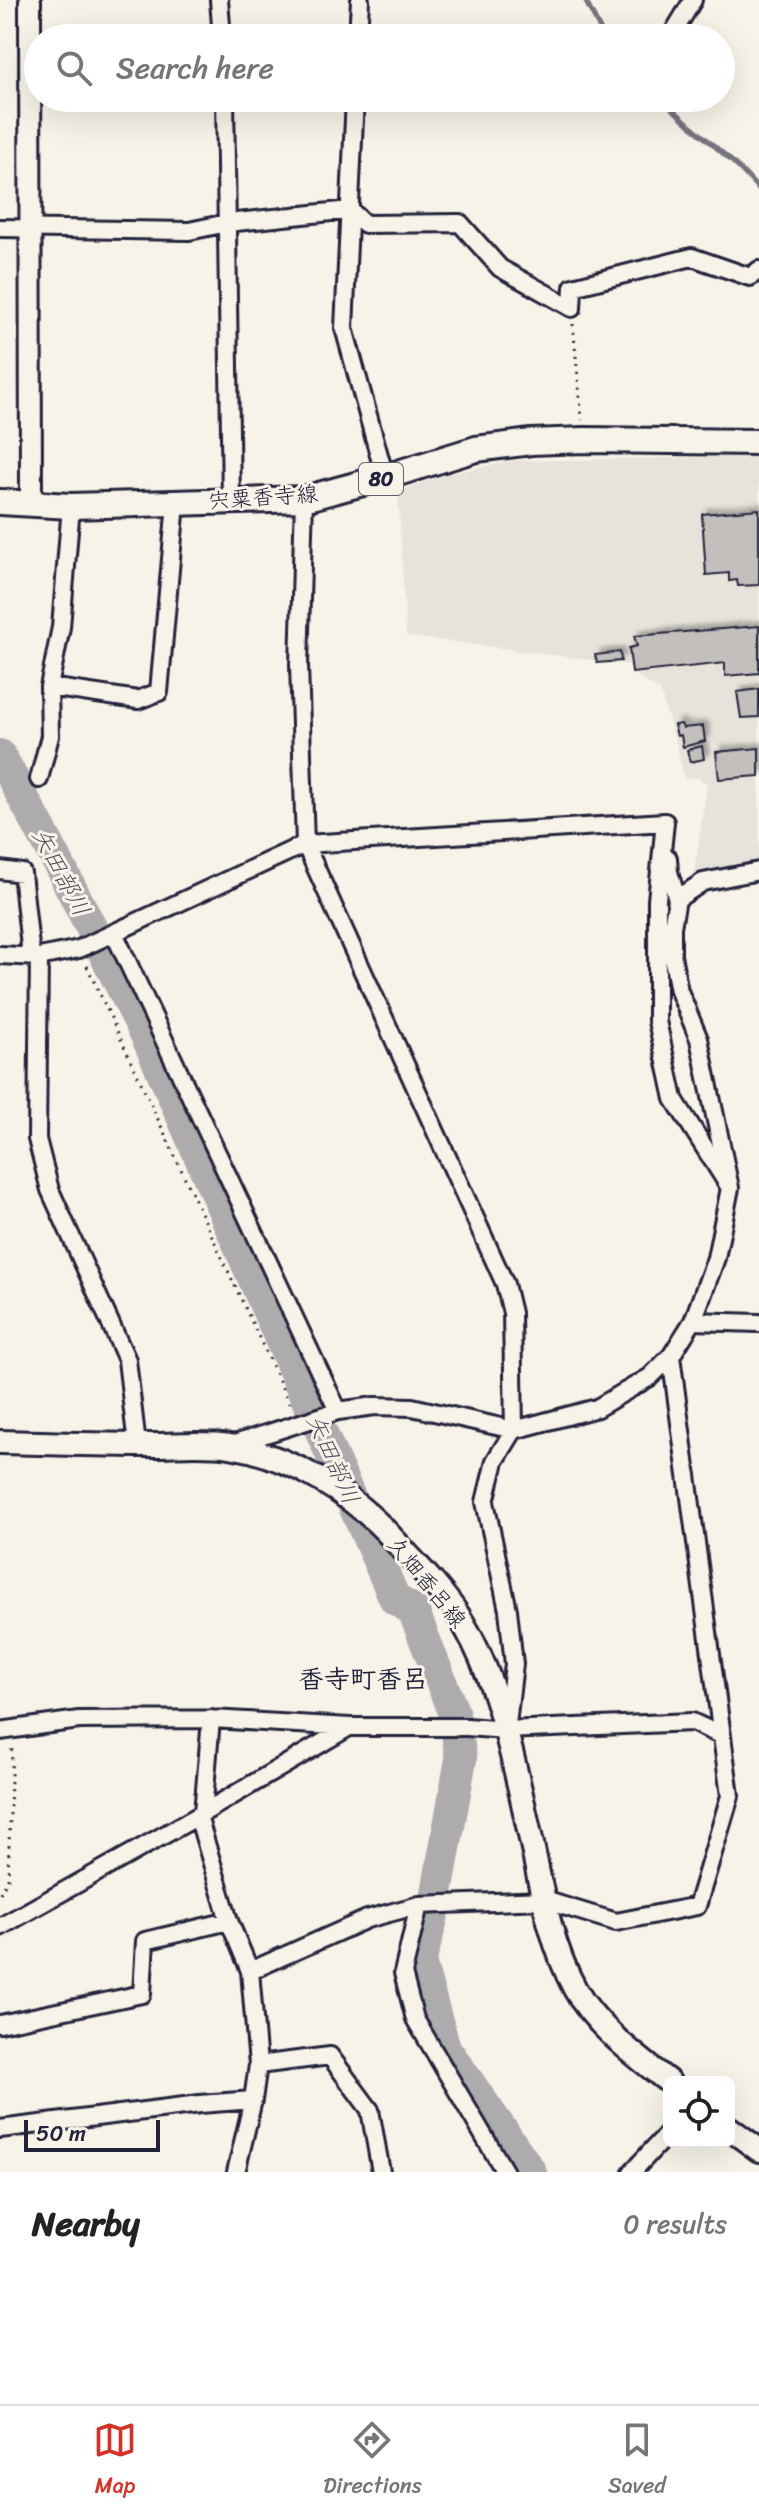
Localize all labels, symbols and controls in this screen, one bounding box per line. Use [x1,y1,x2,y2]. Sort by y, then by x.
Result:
search box [24,24,735,112]
text: Search here [116,41,274,95]
icon: search [52,46,96,90]
road number: 80 [359,463,403,495]
street label: 宍粟香寺線 [207,474,319,520]
water label: 矢田部川 [20,820,102,924]
water label: 矢田部川 [294,1407,372,1511]
street label: 久畑香呂線 [377,1527,477,1637]
district label: 香寺町香呂 [298,1656,428,1702]
map controls [663,2076,735,2148]
button: locate [663,2076,735,2148]
text: 50 m [36,2114,86,2153]
scale bar [24,2116,160,2152]
text: Nearby [32,2194,140,2254]
text: 0 results [623,2201,727,2247]
tab: Map [93,2418,137,2505]
tab: Directions [323,2418,422,2505]
tab: Saved [608,2418,666,2505]

